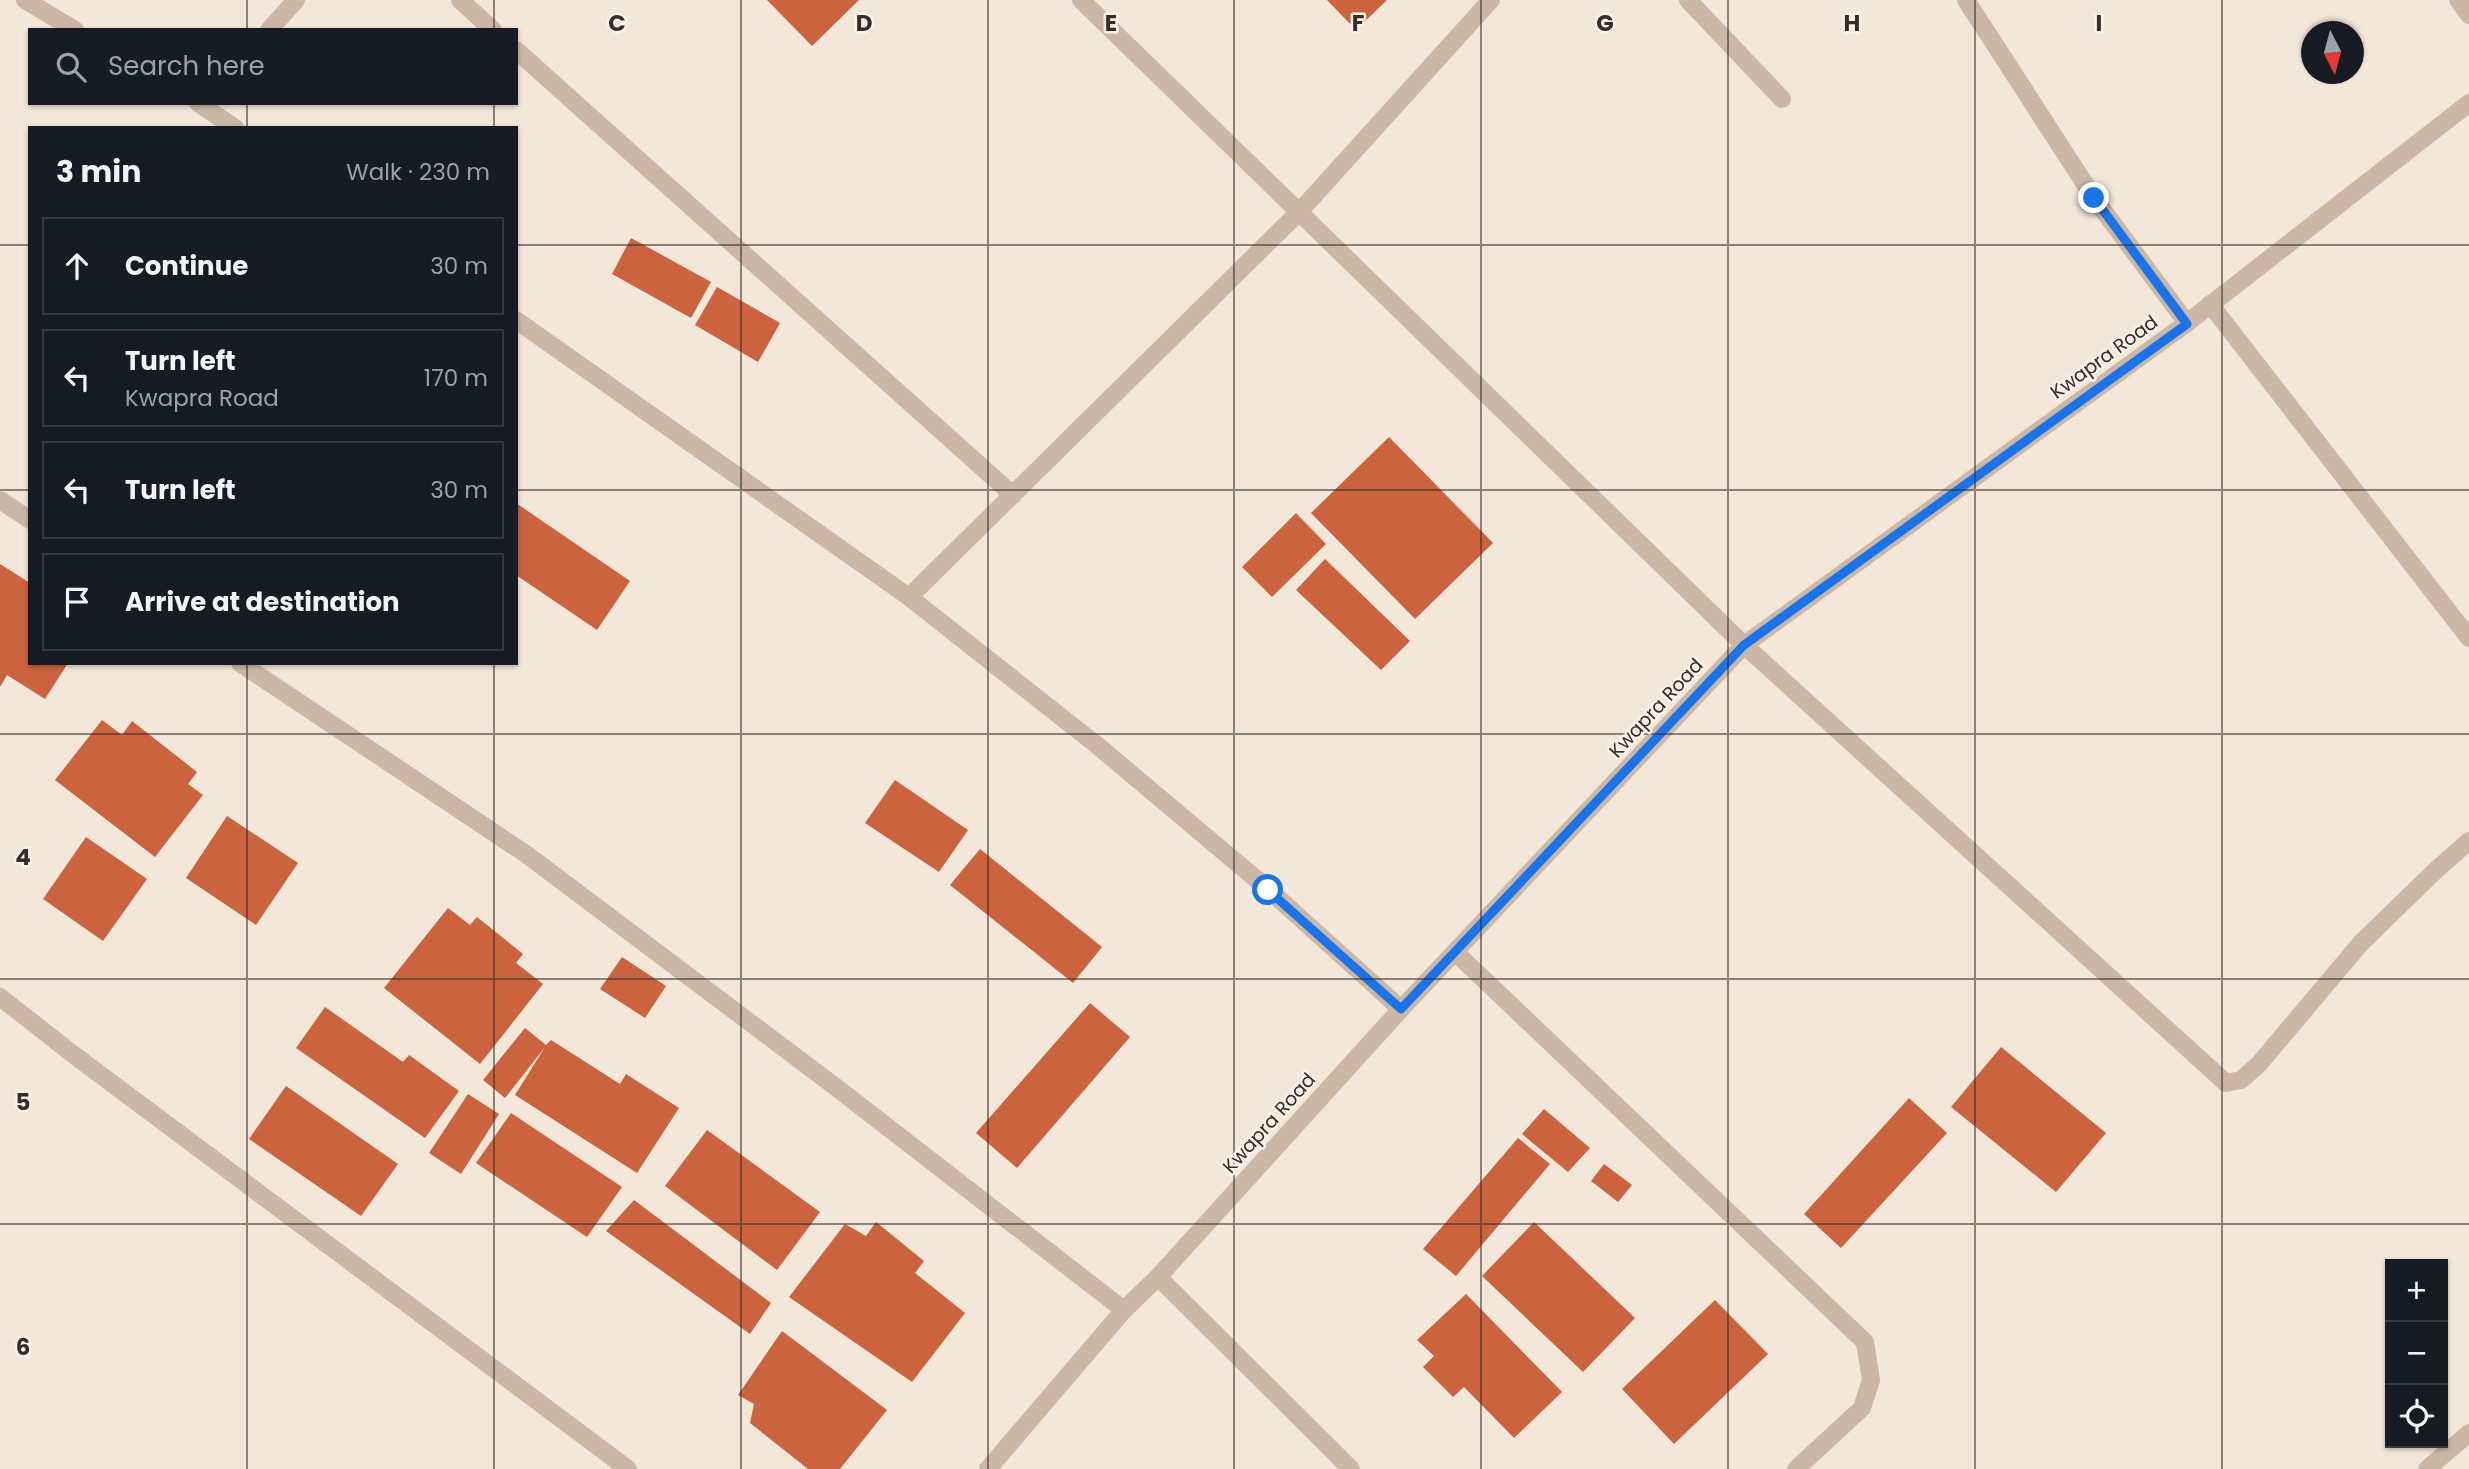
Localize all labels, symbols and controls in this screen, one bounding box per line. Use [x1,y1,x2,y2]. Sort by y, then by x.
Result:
text: C [608,7,626,39]
text: D [856,7,872,39]
text: E [1105,7,1117,39]
text: F [1352,7,1364,39]
text: G [1596,7,1614,39]
text: H [1844,7,1860,39]
text: I [2096,7,2102,39]
north arrow [2301,21,2364,84]
search box [28,28,518,105]
icon: search [52,48,90,86]
text: Search here [108,48,265,84]
text: 3 min [56,150,141,193]
text: Walk · 230 m [346,156,490,188]
route end [2078,182,2109,213]
icon: ahead [58,247,96,285]
text: Continue [125,248,248,284]
text: 30 m [430,250,488,282]
street label: Kwapra Road [2045,309,2163,405]
text: Turn left [125,343,236,379]
icon: left [58,359,96,397]
text: 170 m [424,362,488,394]
text: Kwapra Road [125,382,279,414]
icon: left [58,471,96,509]
text: Turn left [125,472,236,508]
text: 30 m [430,474,488,506]
icon: arrive [58,583,96,621]
text: Arrive at destination [125,584,400,620]
street label: Kwapra Road [1603,652,1709,764]
text: 4 [15,841,31,873]
route start [1252,874,1283,905]
street label: Kwapra Road [1216,1067,1322,1179]
text: 5 [16,1086,30,1118]
map controls [2385,1259,2448,1448]
button: + [2385,1259,2448,1322]
button: − [2385,1322,2448,1385]
text: 6 [16,1331,30,1363]
button: locate [2385,1385,2448,1448]

